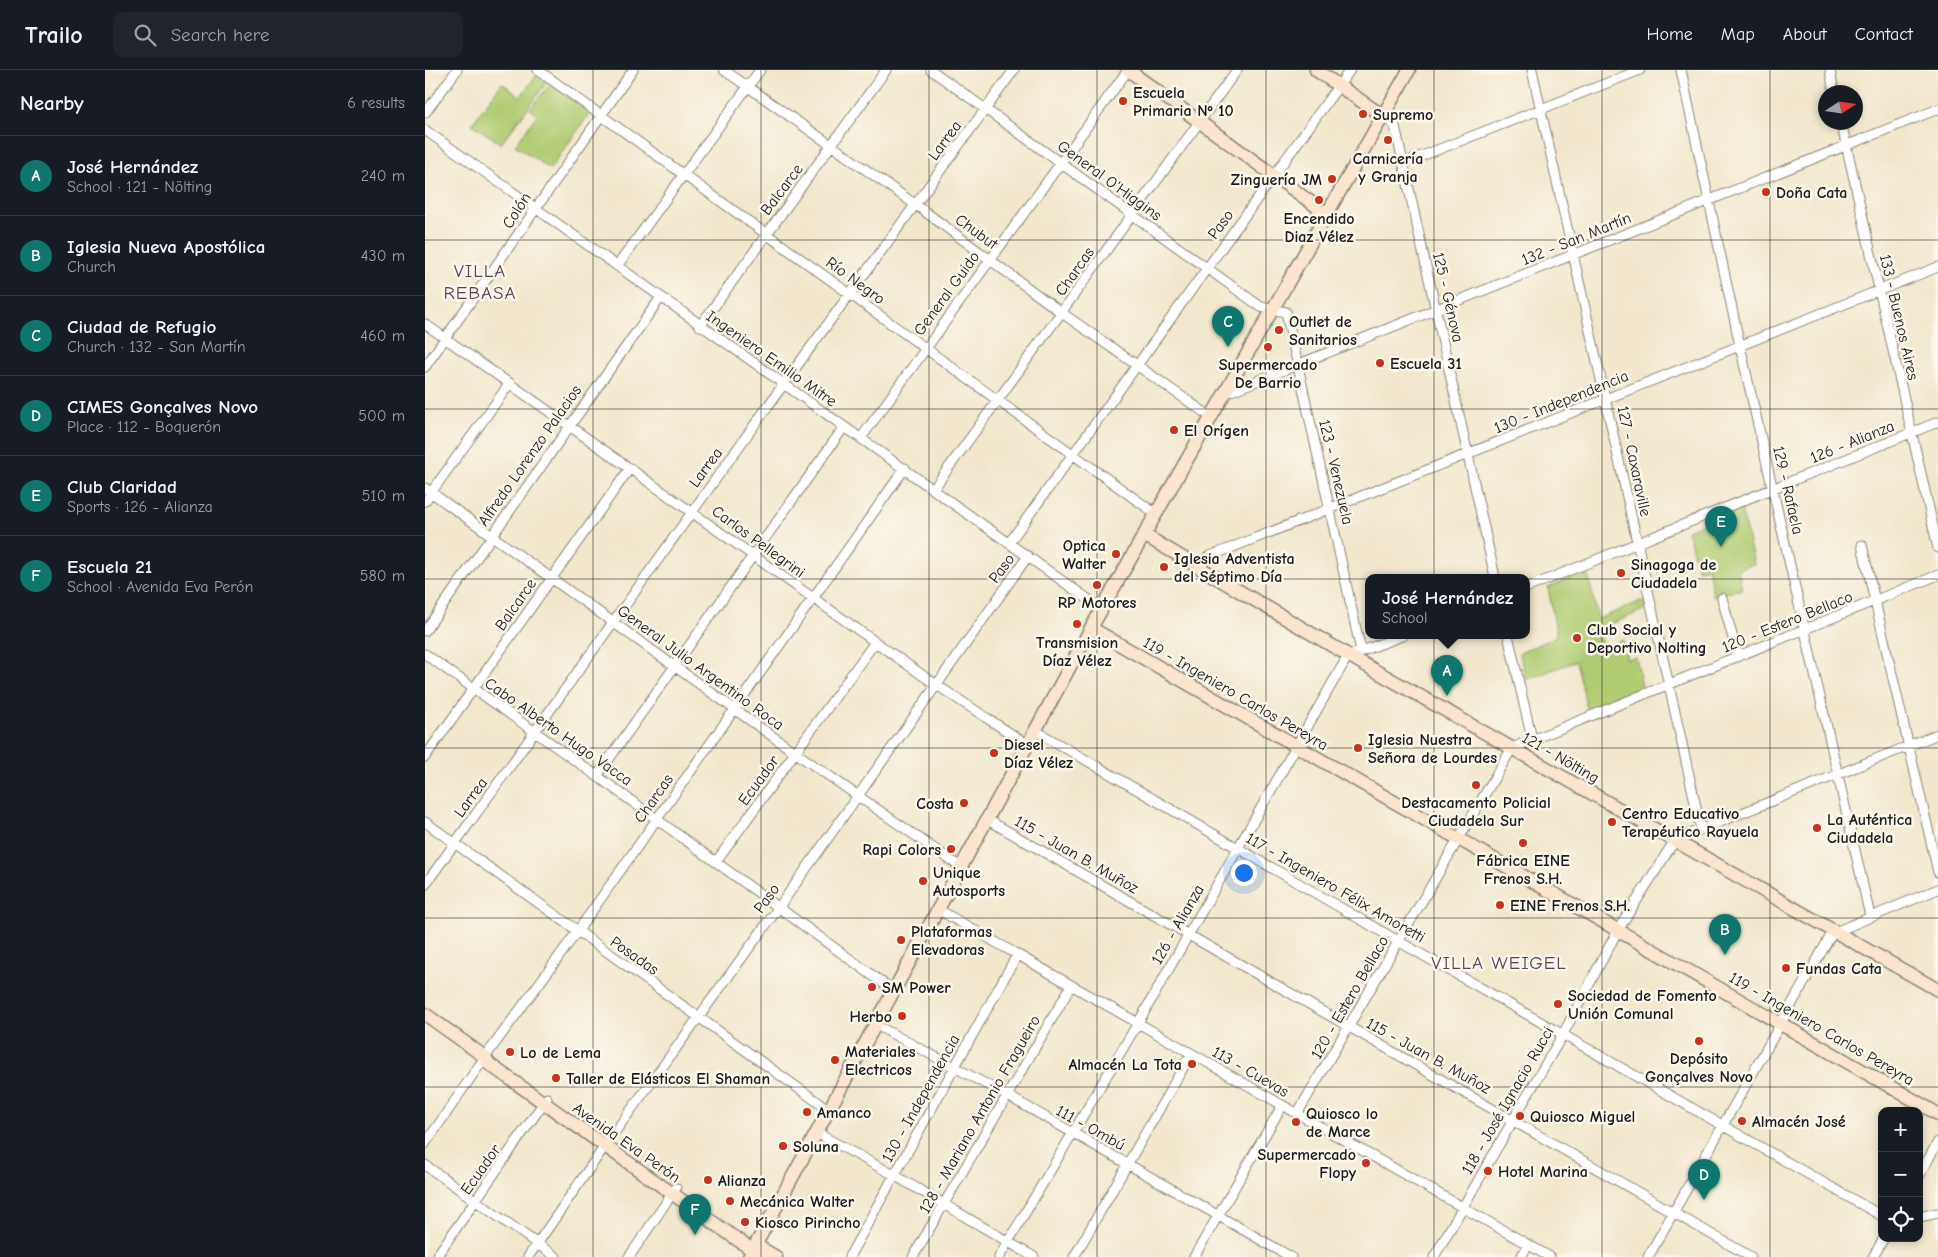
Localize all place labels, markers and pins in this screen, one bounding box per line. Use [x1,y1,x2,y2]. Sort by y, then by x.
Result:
place label: Escuela Primaria Nº 10 [1133,84,1234,120]
marker: Escuela Primaria Nº 10 [1117,95,1129,107]
place label: Supremo [1373,106,1433,124]
marker: Supremo [1357,108,1369,120]
marker: Carnicería y Granja [1382,134,1394,146]
place label: Carnicería y Granja [1353,150,1423,186]
place label: Zinguería JM [1231,171,1322,189]
marker: Zinguería JM [1326,173,1338,185]
place label: Doña Cata [1776,184,1848,202]
marker: Doña Cata [1760,186,1772,198]
marker: Encendido Diaz Vélez [1313,194,1325,206]
place label: Encendido Diaz Vélez [1283,210,1355,246]
pin: C [1212,306,1244,347]
place label: Outlet de Sanitarios [1289,313,1357,349]
marker: Outlet de Sanitarios [1273,324,1285,336]
marker: Supermercado De Barrio [1262,341,1274,353]
place label: Escuela 31 [1390,355,1462,373]
place label: Supermercado De Barrio [1219,356,1317,392]
marker: Escuela 31 [1374,357,1386,369]
place label: El Orígen [1184,422,1249,440]
marker: El Orígen [1168,424,1180,436]
pin: E [1705,506,1737,547]
place label: Optica Walter [1062,537,1107,573]
marker: Optica Walter [1110,548,1122,560]
place label: Iglesia Adventista del Séptimo Día [1174,550,1295,586]
place label: Sinagoga de Ciudadela [1631,556,1716,592]
marker: Iglesia Adventista del Séptimo Día [1158,561,1170,573]
marker: Sinagoga de Ciudadela [1615,567,1627,579]
marker: RP Motores [1091,579,1103,591]
place label: RP Motores [1058,594,1137,612]
marker: Transmision Díaz Vélez [1071,618,1083,630]
place label: Club Social y Deportivo Nolting [1587,621,1707,657]
marker: Club Social y Deportivo Nolting [1571,632,1583,644]
place label: Transmision Díaz Vélez [1036,634,1118,670]
pin: A [1431,655,1463,696]
place label: Iglesia Nuestra Señora de Lourdes [1368,731,1497,767]
place label: Diesel Díaz Vélez [1004,736,1073,772]
marker: Iglesia Nuestra Señora de Lourdes [1352,742,1364,754]
marker: Diesel Díaz Vélez [988,747,1000,759]
marker: Destacamento Policial Ciudadela Sur [1470,779,1482,791]
place label: Destacamento Policial Ciudadela Sur [1401,794,1551,830]
place label: Costa [916,795,954,813]
marker: Costa [958,797,970,809]
place label: Centro Educativo Terapéutico Rayuela [1622,805,1759,841]
place label: La Auténtica Ciudadela [1827,811,1912,847]
marker: Centro Educativo Terapéutico Rayuela [1606,816,1618,828]
marker: La Auténtica Ciudadela [1811,822,1823,834]
marker: Fábrica EINE Frenos S.H. [1517,837,1529,849]
place label: Rapi Colors [862,841,941,859]
marker: Rapi Colors [945,843,957,855]
place label: Fábrica EINE Frenos S.H. [1476,852,1570,888]
place label: Unique Autosports [933,864,1005,900]
marker: Unique Autosports [917,875,929,887]
place label: EINE Frenos S.H. [1510,897,1630,915]
marker: EINE Frenos S.H. [1494,899,1506,911]
pin: B [1709,914,1741,955]
place label: Plataformas Elevadoras [911,923,992,959]
marker: Plataformas Elevadoras [895,934,907,946]
place label: Fundas Cata [1796,960,1882,978]
marker: Fundas Cata [1780,962,1792,974]
place label: SM Power [882,979,951,997]
marker: SM Power [866,981,878,993]
place label: Sociedad de Fomento Unión Comunal [1568,987,1717,1023]
marker: Sociedad de Fomento Unión Comunal [1552,998,1564,1010]
place label: Herbo [850,1008,892,1026]
marker: Herbo [896,1010,908,1022]
marker: Depósito Gonçalves Novo [1693,1035,1705,1047]
place label: Materiales Electricos [845,1043,916,1079]
place label: Lo de Lema [520,1044,601,1062]
marker: Lo de Lema [504,1046,516,1058]
place label: Depósito Gonçalves Novo [1645,1050,1753,1086]
marker: Materiales Electricos [829,1054,841,1066]
place label: Almacén La Tota [1068,1056,1182,1074]
marker: Almacén La Tota [1186,1058,1198,1070]
place label: Taller de Elásticos El Shaman [566,1070,770,1088]
marker: Taller de Elásticos El Shaman [550,1072,562,1084]
place label: Amanco [817,1104,871,1122]
place label: Quiosco lo de Marce [1306,1105,1378,1141]
marker: Amanco [801,1106,813,1118]
place label: Quiosco Miguel [1530,1108,1635,1126]
marker: Quiosco Miguel [1514,1110,1526,1122]
place label: Almacén José [1752,1113,1846,1131]
marker: Almacén José [1736,1115,1748,1127]
marker: Quiosco lo de Marce [1290,1116,1302,1128]
place label: Soluna [793,1138,839,1156]
marker: Soluna [777,1140,789,1152]
place label: Supermercado Flopy [1258,1146,1357,1182]
marker: Supermercado Flopy [1360,1157,1372,1169]
pin: D [1688,1159,1720,1200]
place label: Hotel Marina [1498,1163,1588,1181]
marker: Hotel Marina [1482,1165,1494,1177]
place label: Alianza [718,1172,766,1190]
marker: Alianza [702,1174,714,1186]
place label: Mecánica Walter [740,1193,855,1211]
pin: F [679,1194,711,1235]
marker: Mecánica Walter [724,1195,736,1207]
place label: Kiosco Pirincho [755,1214,860,1232]
marker: Kiosco Pirincho [739,1216,751,1228]

